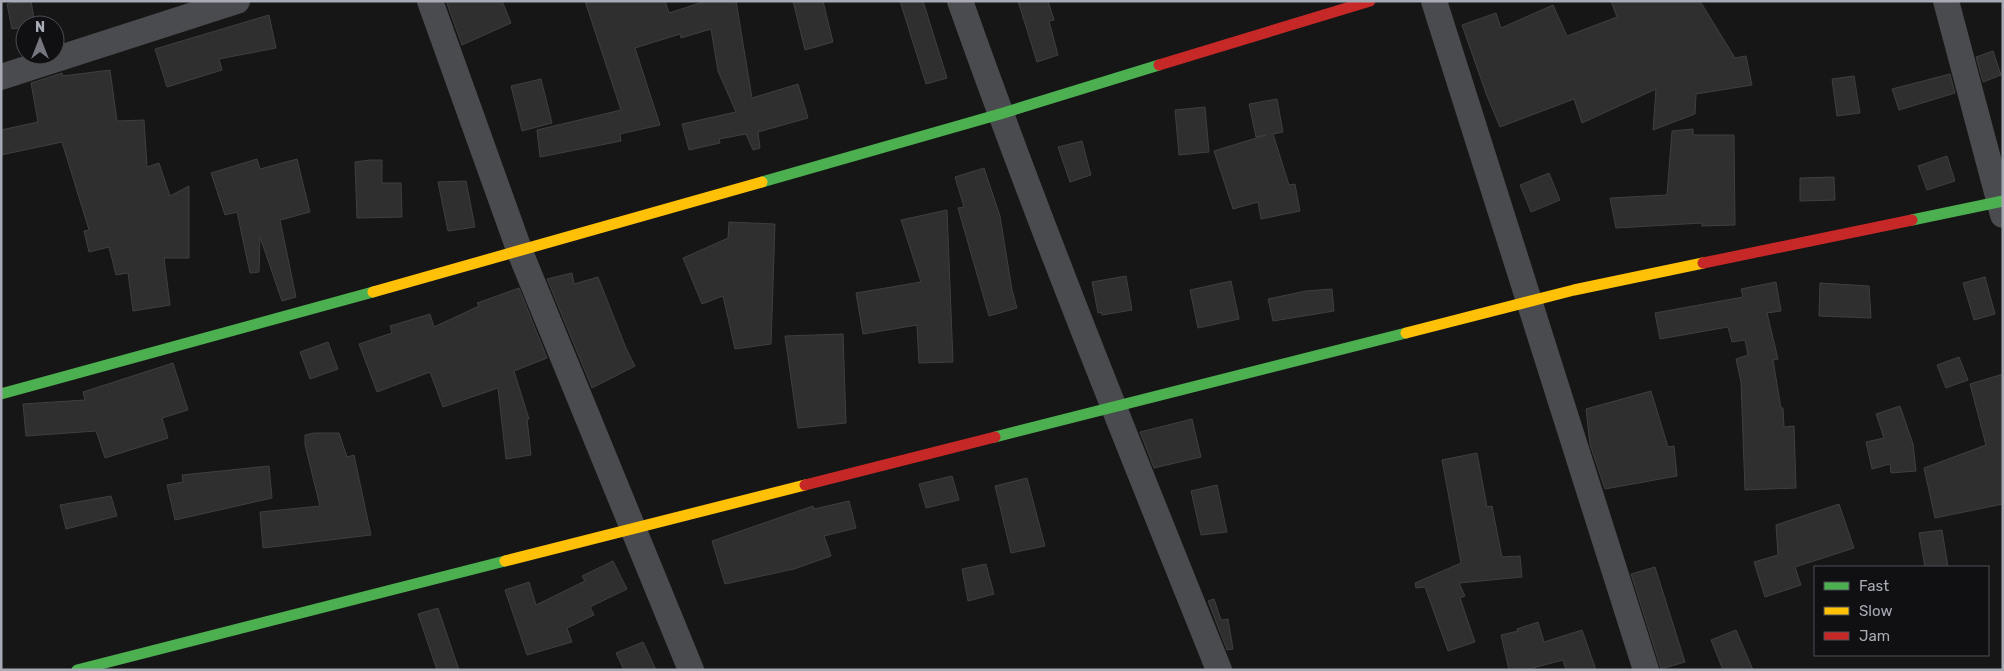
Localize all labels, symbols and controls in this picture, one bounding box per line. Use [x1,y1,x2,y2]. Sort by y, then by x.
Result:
north arrow [15,15,65,65]
text: N [35,19,45,36]
legend [1814,566,1989,656]
text: Fast [1859,577,1889,595]
text: Slow [1859,602,1892,620]
text: Jam [1859,627,1890,645]

